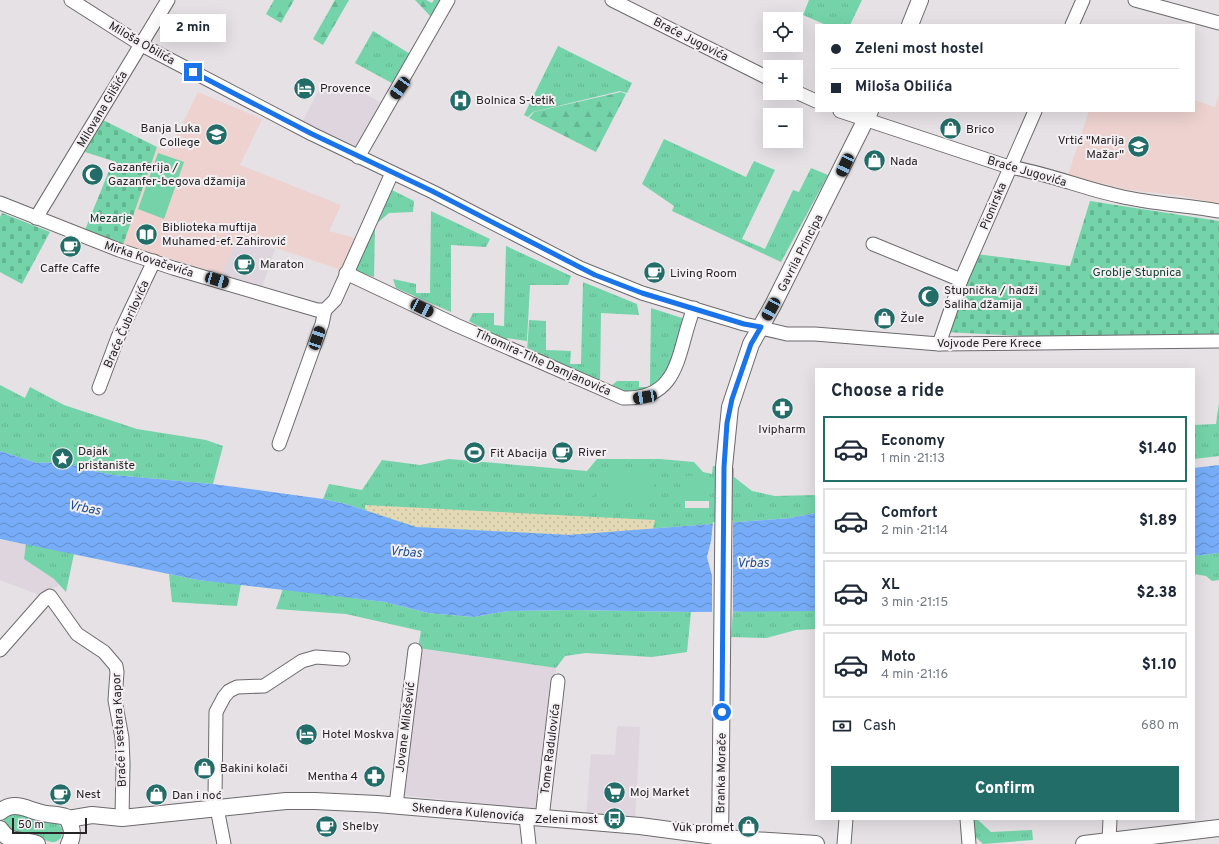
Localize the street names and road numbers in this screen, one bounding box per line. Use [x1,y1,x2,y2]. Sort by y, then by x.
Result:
street label: Braće Jugovića [650,14,731,66]
street label: Miloša Obilića [105,18,178,69]
street label: Milovana Glišića [74,68,132,151]
street label: Braće Jugovića [985,153,1068,191]
street label: Pionirska [977,180,1011,232]
street label: Gavrila Principa [774,212,827,295]
street label: Mirka Kovačevića [102,238,195,282]
street label: Braće Čubrilovića [100,278,153,371]
street label: Tihomira-Tihe Damjanovića [472,326,613,400]
street label: Vojvode Pere Krece [937,336,1041,352]
street label: Braće i sestara Kapor [109,672,131,787]
street label: Jovane Milošević [393,681,419,773]
street label: Tome Radulovića [537,703,564,795]
street label: Branka Morače [713,733,731,813]
street label: Skendera Kulenovića [411,800,525,826]

